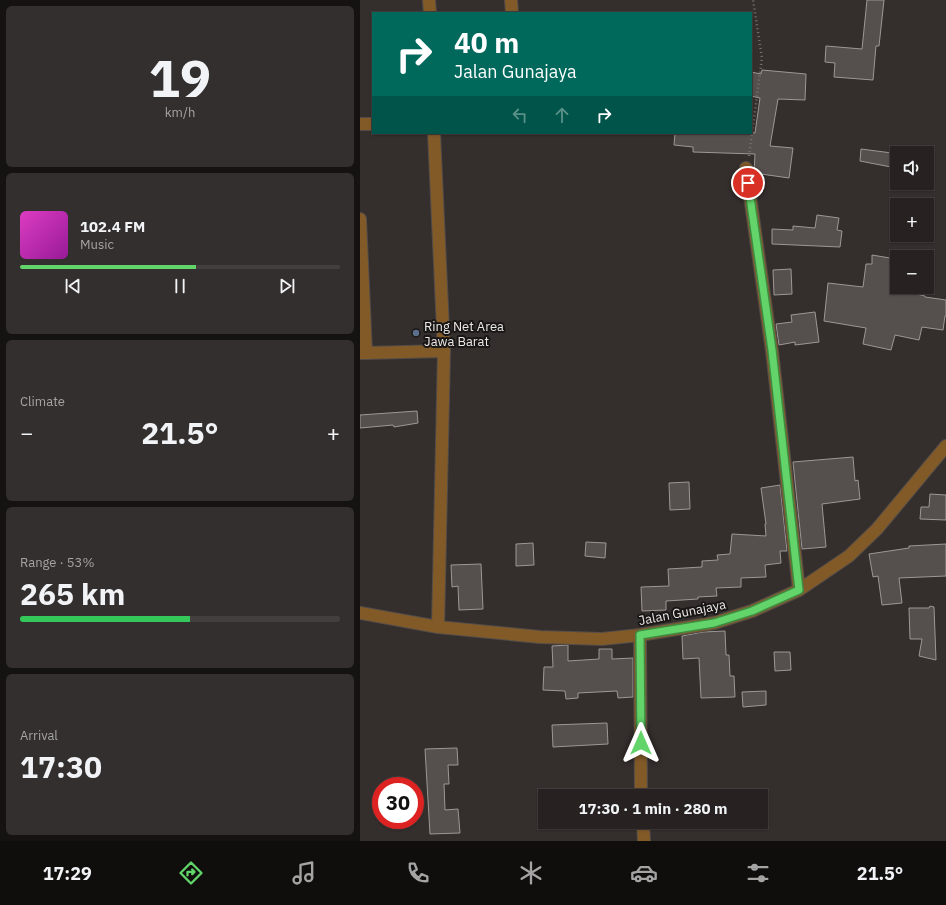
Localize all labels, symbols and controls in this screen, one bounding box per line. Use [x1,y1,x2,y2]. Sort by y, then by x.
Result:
text: 40 m [454,24,519,61]
icon: right [388,28,440,80]
text: 19 [149,44,211,111]
text: Jalan Gunajaya [454,60,577,83]
text: km/h [165,104,195,121]
icon: left [509,104,531,126]
icon: ahead [551,104,573,126]
icon: right [593,104,615,126]
map controls [890,146,934,294]
button: sound [890,146,934,190]
pin [731,166,765,200]
icon: arrive [737,172,759,194]
button: + [890,198,934,242]
text: 102.4 FM [80,217,145,236]
text: Music [80,236,114,253]
button: − [890,250,934,294]
icon: previous [62,275,84,297]
icon: pause [169,275,191,297]
icon: next [276,275,298,297]
place label: Ring Net Area Jawa Barat [424,318,504,350]
marker: Ring Net Area Jawa Barat [411,328,421,338]
text: Climate [20,393,65,410]
text: 21.5° [141,413,219,452]
text: − [20,418,33,447]
text: + [327,418,340,447]
text: Range · 53% [20,554,94,571]
text: 265 km [20,574,125,613]
street label: Jalan Gunajaya [637,596,727,629]
position arrow [620,722,662,764]
text: Arrival [20,727,58,744]
text: 17:30 [20,747,102,786]
speed limit sign: 30 [372,777,424,829]
text: 17:30 · 1 min · 280 m [579,799,727,818]
icon: directions [177,859,205,887]
icon: music [290,859,318,887]
icon: phone [404,859,432,887]
icon: climate [517,859,545,887]
icon: car [630,859,658,887]
icon: filters [744,859,772,887]
text: 17:29 [43,862,92,885]
text: 21.5° [857,862,903,885]

